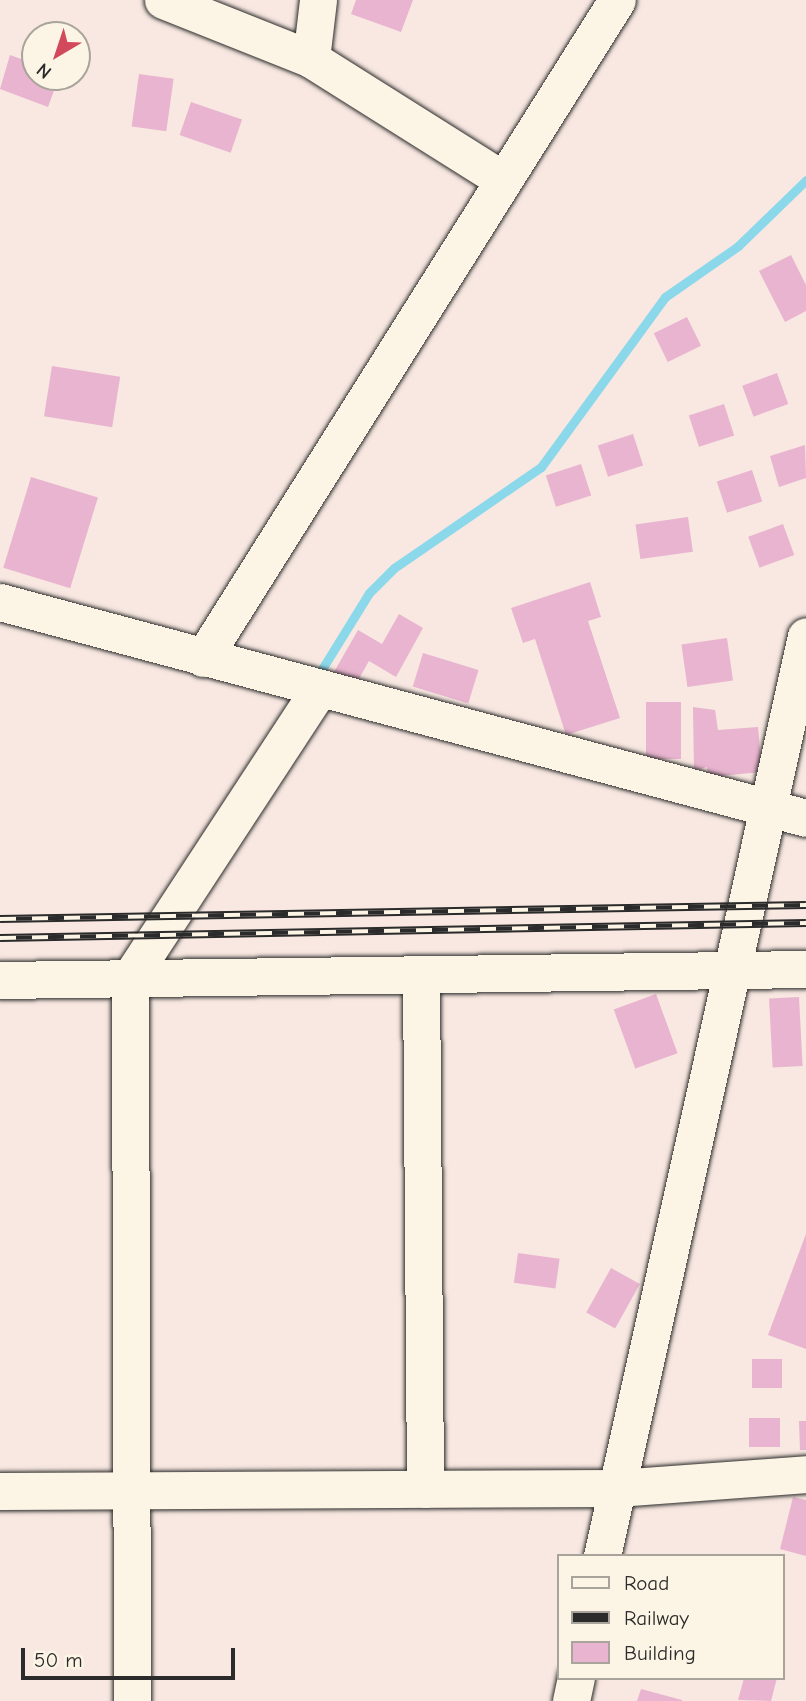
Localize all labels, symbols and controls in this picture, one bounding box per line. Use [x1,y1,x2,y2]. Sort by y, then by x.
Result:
north arrow [21,21,91,91]
text: N [32,58,56,83]
legend [558,1554,785,1680]
text: Road [624,1571,669,1595]
text: Railway [624,1606,689,1630]
scale bar [24,1634,238,1678]
text: Building [624,1641,696,1665]
text: 50 m [34,1648,83,1672]

